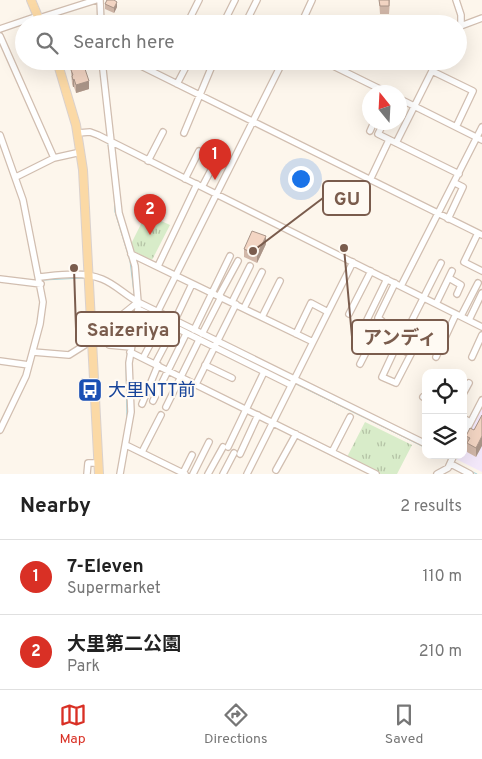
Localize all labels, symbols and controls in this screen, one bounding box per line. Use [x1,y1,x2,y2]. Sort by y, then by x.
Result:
search box [15,15,467,70]
icon: search [33,29,61,57]
text: Search here [73,31,175,55]
north arrow [362,85,407,130]
pin: 1 [199,139,231,180]
your location [288,166,314,192]
callout: GU [323,181,370,215]
text: GU [334,188,360,212]
pin: 2 [134,194,166,235]
callout: Saizeriya [76,312,179,346]
text: Saizeriya [87,319,169,343]
callout: アンディ [352,320,448,354]
text: アンディ [363,327,437,351]
map controls [422,369,467,459]
button: locate [422,369,467,414]
bus stop icon: 大里NTT前 [77,377,103,403]
place label: 大里NTT前 [108,380,196,403]
button: layers [422,414,467,459]
text: Nearby [20,493,91,520]
text: 2 results [400,497,462,517]
text: 7-Eleven [67,555,144,579]
text: 1 [33,567,39,587]
text: 110 m [422,567,462,587]
text: Supermarket [67,579,161,599]
text: 大里第二公園 [67,633,181,657]
text: 2 [31,642,41,662]
text: 210 m [419,642,462,662]
text: Park [67,657,100,677]
tab: Map [59,701,87,748]
tab: Directions [204,701,268,748]
tab: Saved [385,701,423,748]

